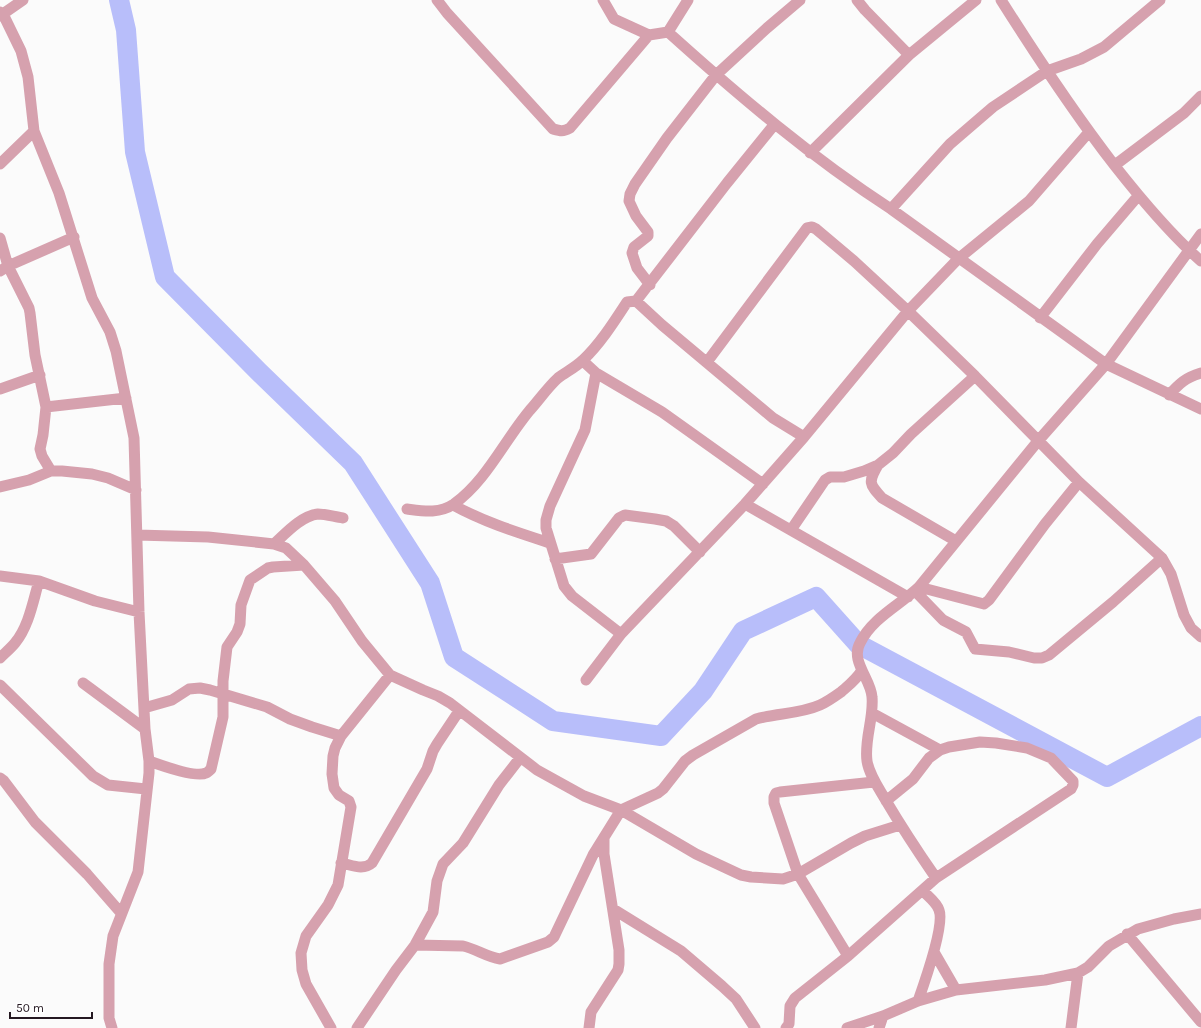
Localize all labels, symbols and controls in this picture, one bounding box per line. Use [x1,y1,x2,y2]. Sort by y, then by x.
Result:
scale bar [10,994,92,1020]
text: 50 m [16,1001,44,1015]

